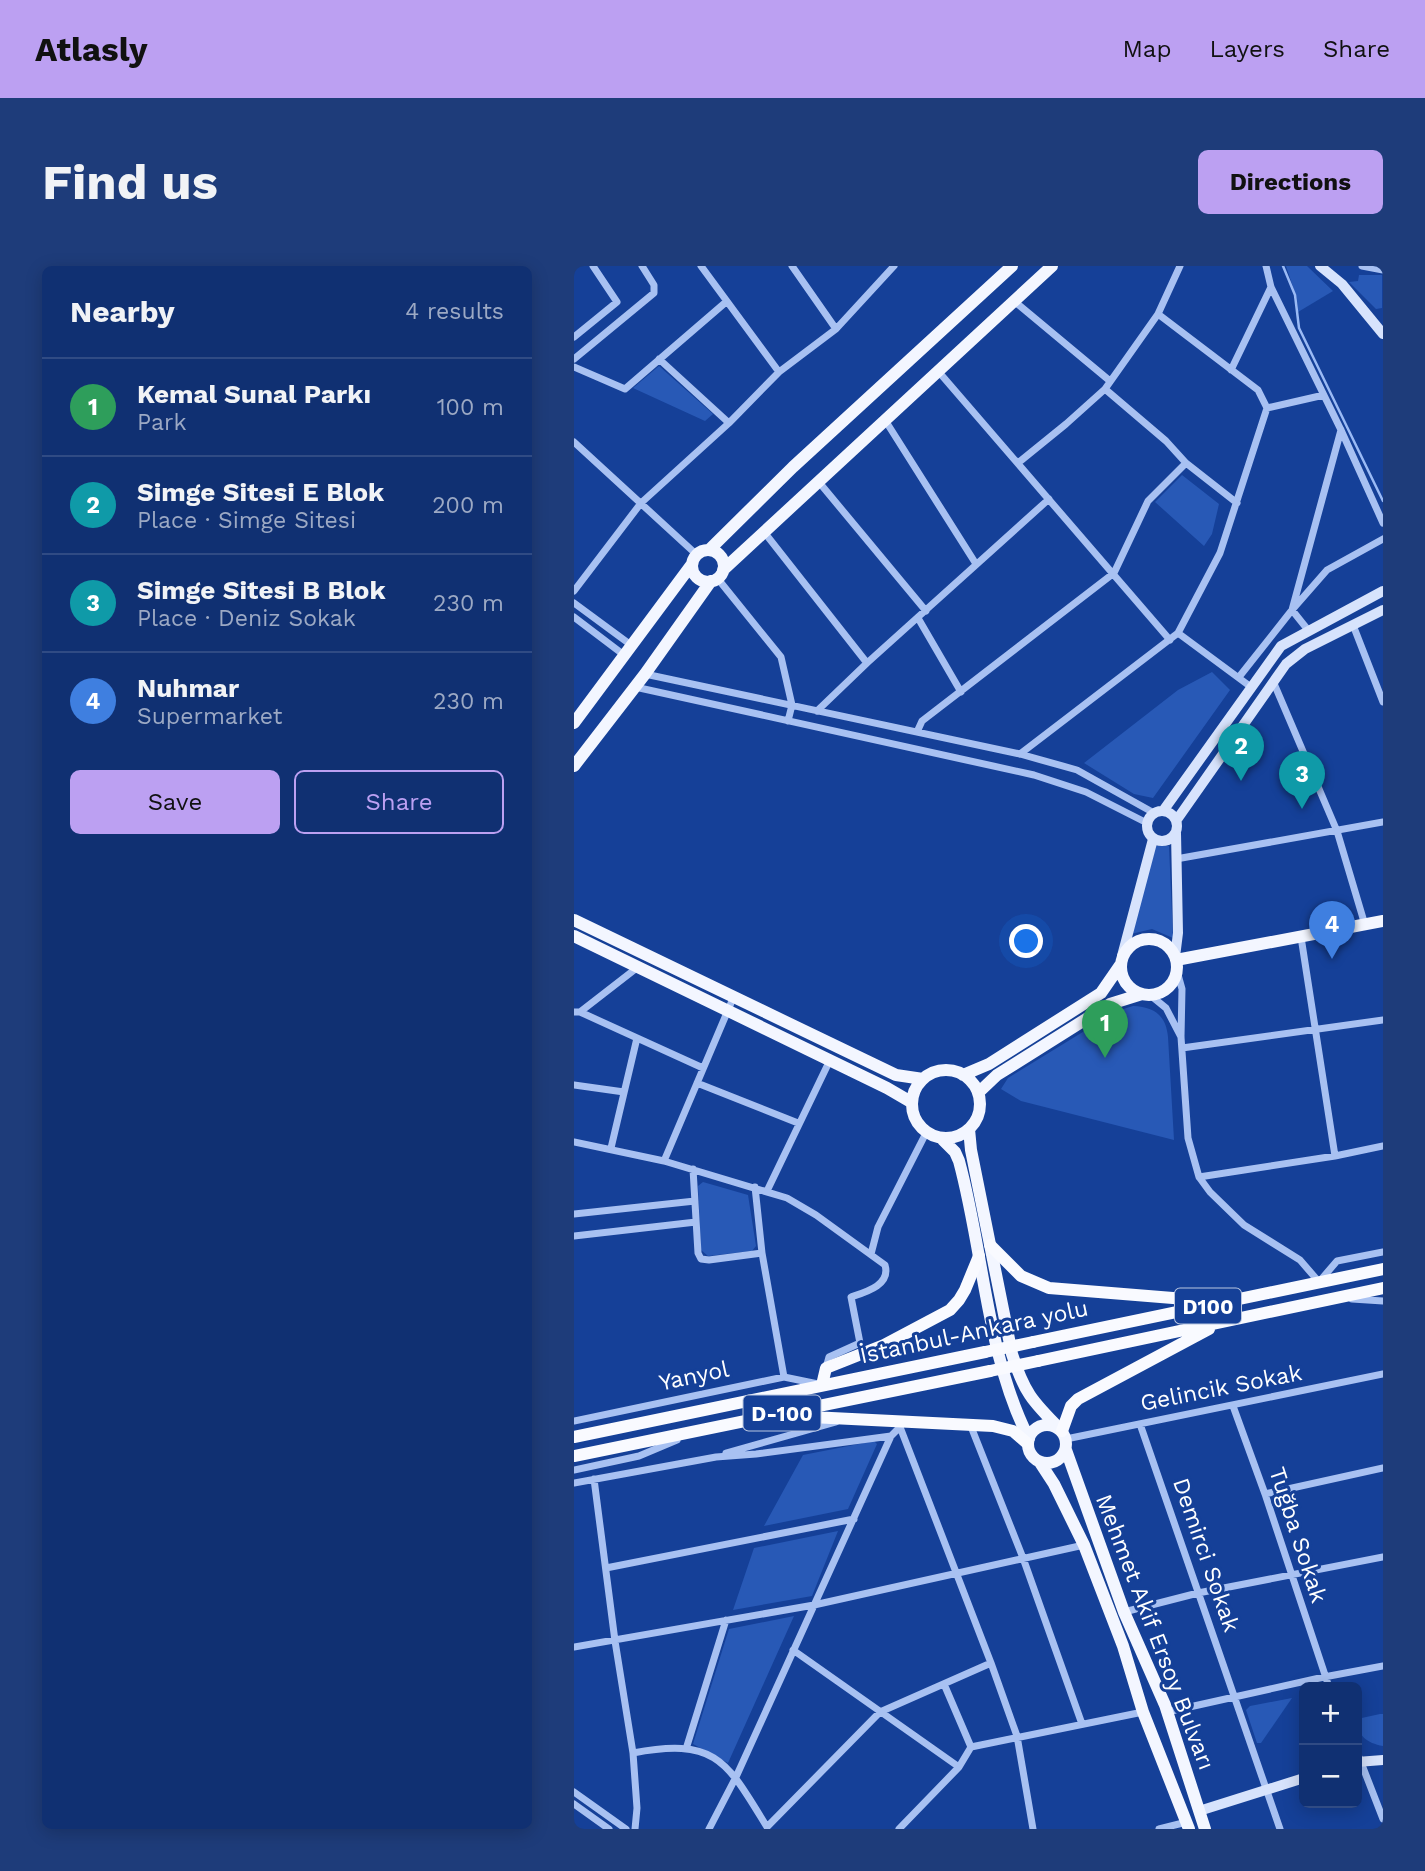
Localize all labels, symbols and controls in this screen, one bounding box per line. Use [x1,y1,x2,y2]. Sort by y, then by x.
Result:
text: Atlasly [35,30,147,69]
text: Map [1123,35,1171,63]
text: Layers [1209,35,1285,63]
text: Share [1323,35,1390,63]
button: Directions [1198,150,1383,214]
text: Find us [42,153,218,211]
text: Nearby [70,294,175,329]
text: 4 results [405,298,504,325]
text: Kemal Sunal Parkı [137,379,371,409]
text: 1 [88,394,98,421]
text: 100 m [437,394,504,421]
text: Park [137,409,186,436]
text: Simge Sitesi E Blok [137,477,384,507]
text: 2 [86,492,100,519]
text: 200 m [432,492,504,519]
text: Place · Simge Sitesi [137,507,356,534]
text: Simge Sitesi B Blok [137,575,386,605]
text: 3 [86,590,100,617]
text: 230 m [433,590,504,617]
text: Place · Deniz Sokak [137,605,356,632]
text: Nuhmar [137,673,239,703]
text: 4 [86,688,100,715]
text: 230 m [433,688,504,715]
text: Supermarket [137,703,282,730]
pin: 2 [1218,723,1264,781]
pin: 3 [1279,751,1325,809]
button: Save [70,770,280,834]
button: Share [294,770,504,834]
pin: 4 [1309,901,1355,959]
your location [1009,924,1043,958]
pin: 1 [1082,1000,1128,1058]
road number: D100 [1175,1289,1241,1324]
street label: İstanbul-Ankara yolu [857,1295,1091,1369]
street label: Yanyol [657,1355,731,1397]
street label: Gelincik Sokak [1138,1359,1304,1417]
road number: D-100 [744,1396,820,1430]
street label: Tuğba Sokak [1263,1464,1333,1606]
street label: Demirci Sokak [1167,1474,1245,1636]
street label: Mehmet Akif Ersoy Bulvarı [1090,1490,1220,1774]
map controls [1299,1682,1362,1808]
button: + [1299,1682,1362,1745]
button: − [1299,1745,1362,1808]

